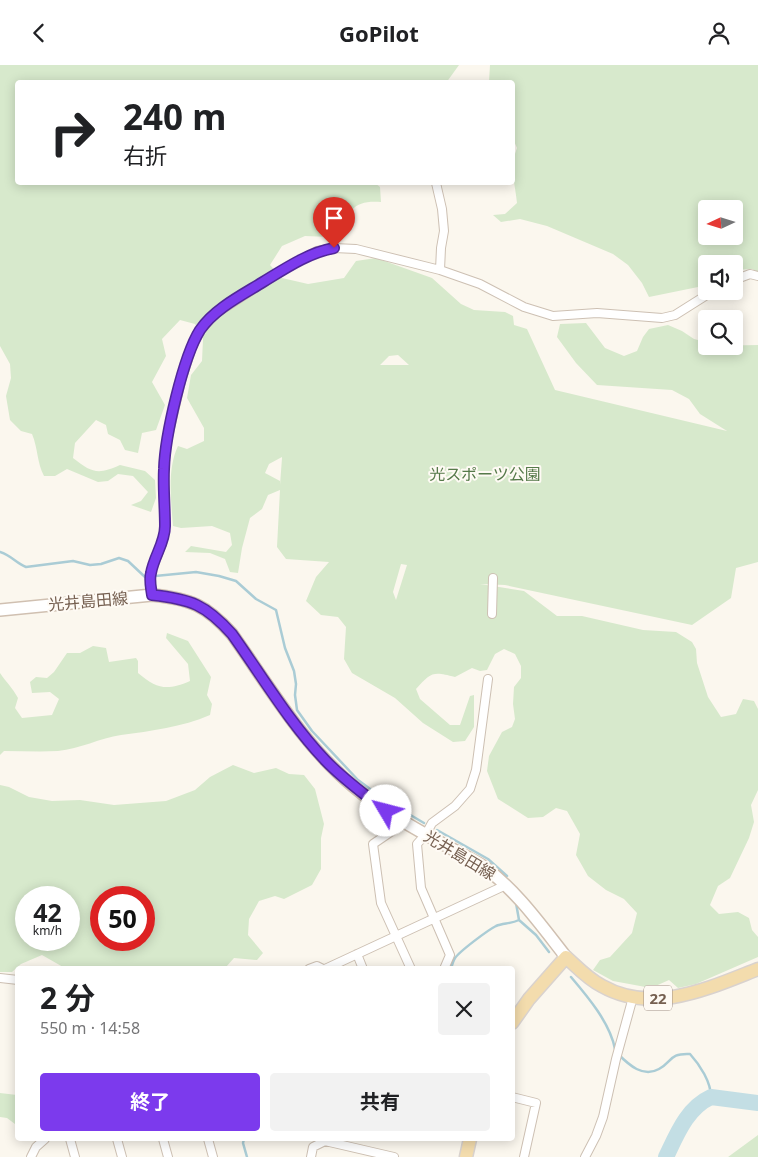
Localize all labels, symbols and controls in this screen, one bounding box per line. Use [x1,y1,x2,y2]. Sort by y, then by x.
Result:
text: GoPilot [339,18,419,48]
icon: back [25,19,53,47]
icon: person [705,19,733,47]
text: 240 m [123,93,226,140]
icon: right [40,100,105,165]
text: 右折 [123,140,167,170]
pin [313,197,355,248]
north arrow [698,200,742,245]
map controls [698,200,743,355]
icon: arrive [320,204,348,232]
button: sound [698,255,743,300]
button: search [698,310,743,355]
park label: 光スポーツ公園 [429,463,541,485]
street label: 光井島田線 [47,587,129,615]
position arrow [359,784,411,836]
street label: 光井島田線 [420,825,500,885]
speed limit sign: 50 [90,886,155,951]
text: 42 [33,895,62,929]
text: km/h [33,922,62,939]
text: 2 分 [40,977,95,1018]
button: close [438,983,490,1035]
road number: 22 [644,985,672,1011]
text: 550 m · 14:58 [40,1017,140,1039]
button: 終了 [40,1073,260,1131]
button: 共有 [270,1073,490,1131]

